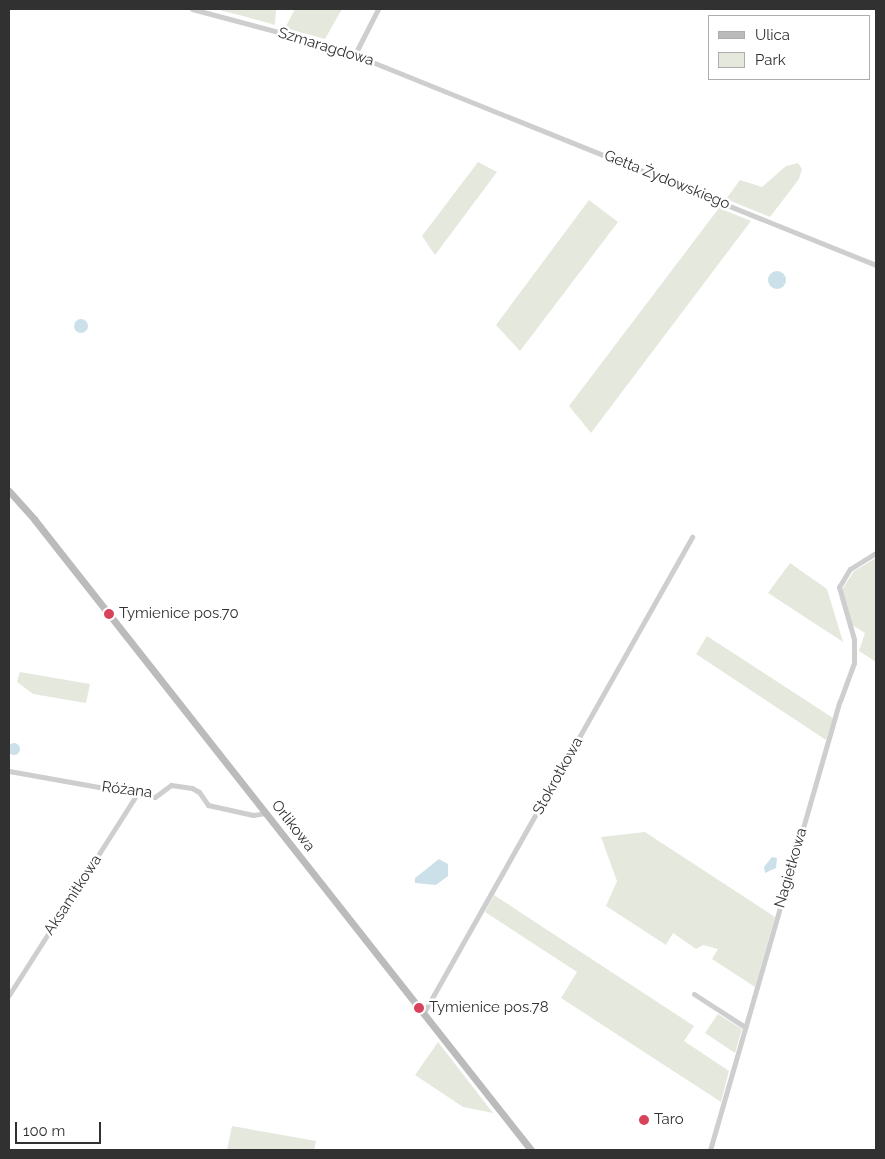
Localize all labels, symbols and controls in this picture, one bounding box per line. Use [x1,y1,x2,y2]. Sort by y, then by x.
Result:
legend [708,15,870,80]
street label: Szmaragdowa [276,24,376,70]
text: Ulica [755,26,790,44]
text: Park [755,51,786,69]
street label: Getta Żydowskiego [602,147,732,213]
place label: Tymienice pos.70 [119,605,239,623]
marker: Tymienice pos.70 [103,608,115,620]
street label: Stokrotkowa [529,734,587,818]
street label: Różana [101,778,153,802]
street label: Orlikowa [267,797,319,855]
street label: Nagietkowa [771,826,811,910]
street label: Aksamitkowa [40,852,106,938]
place label: Tymienice pos.78 [429,999,549,1017]
marker: Tymienice pos.78 [413,1002,425,1014]
place label: Taro [654,1111,684,1129]
scale bar [18,1112,104,1144]
marker: Taro [638,1114,650,1126]
text: 100 m [23,1122,65,1140]

